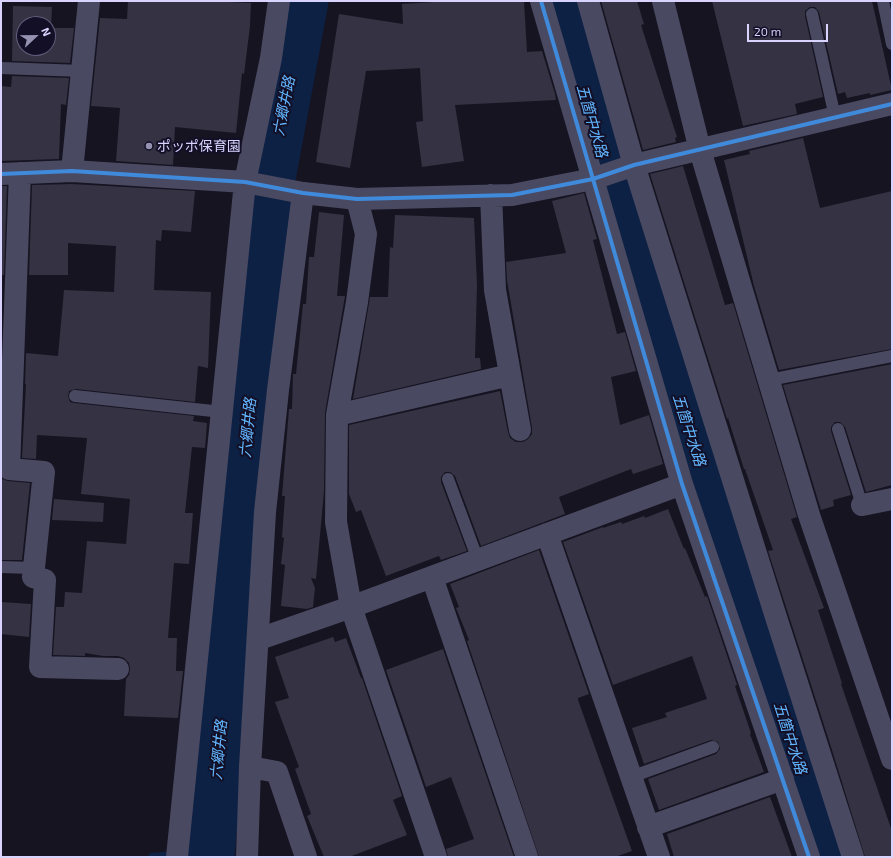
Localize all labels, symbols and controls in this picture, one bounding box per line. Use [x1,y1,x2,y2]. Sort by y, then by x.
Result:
north arrow [16,16,56,56]
scale bar [749,16,830,42]
text: 20 m [754,24,781,38]
text: N [39,26,54,38]
water label: 六郷井路 [269,75,299,137]
water label: 五箇中水路 [573,82,611,160]
place label: ポッポ保育園 [157,138,241,154]
marker: ポッポ保育園 [144,141,154,151]
water label: 五箇中水路 [669,392,709,468]
water label: 六郷井路 [236,397,260,459]
water label: 五箇中水路 [770,700,810,776]
water label: 六郷井路 [207,719,231,781]

